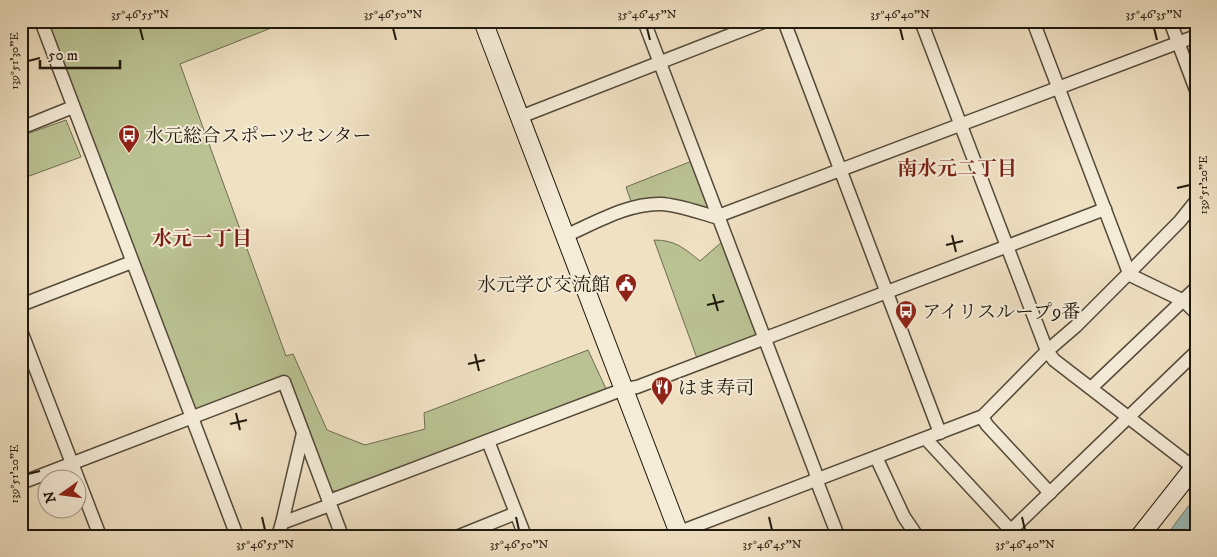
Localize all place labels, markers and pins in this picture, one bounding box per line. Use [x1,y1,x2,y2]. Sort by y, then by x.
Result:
bus stop icon: 水元総合スポーツセンター [117,123,141,154]
place label: 水元総合スポーツセンター [145,125,371,148]
public building icon: 水元学び交流館 [614,272,638,303]
place label: 水元学び交流館 [477,274,610,297]
bus stop icon: アイリスループ9番 [894,299,918,330]
place label: アイリスループ9番 [922,301,1080,324]
restaurant icon: はま寿司 [650,375,674,406]
place label: はま寿司 [678,377,754,400]

